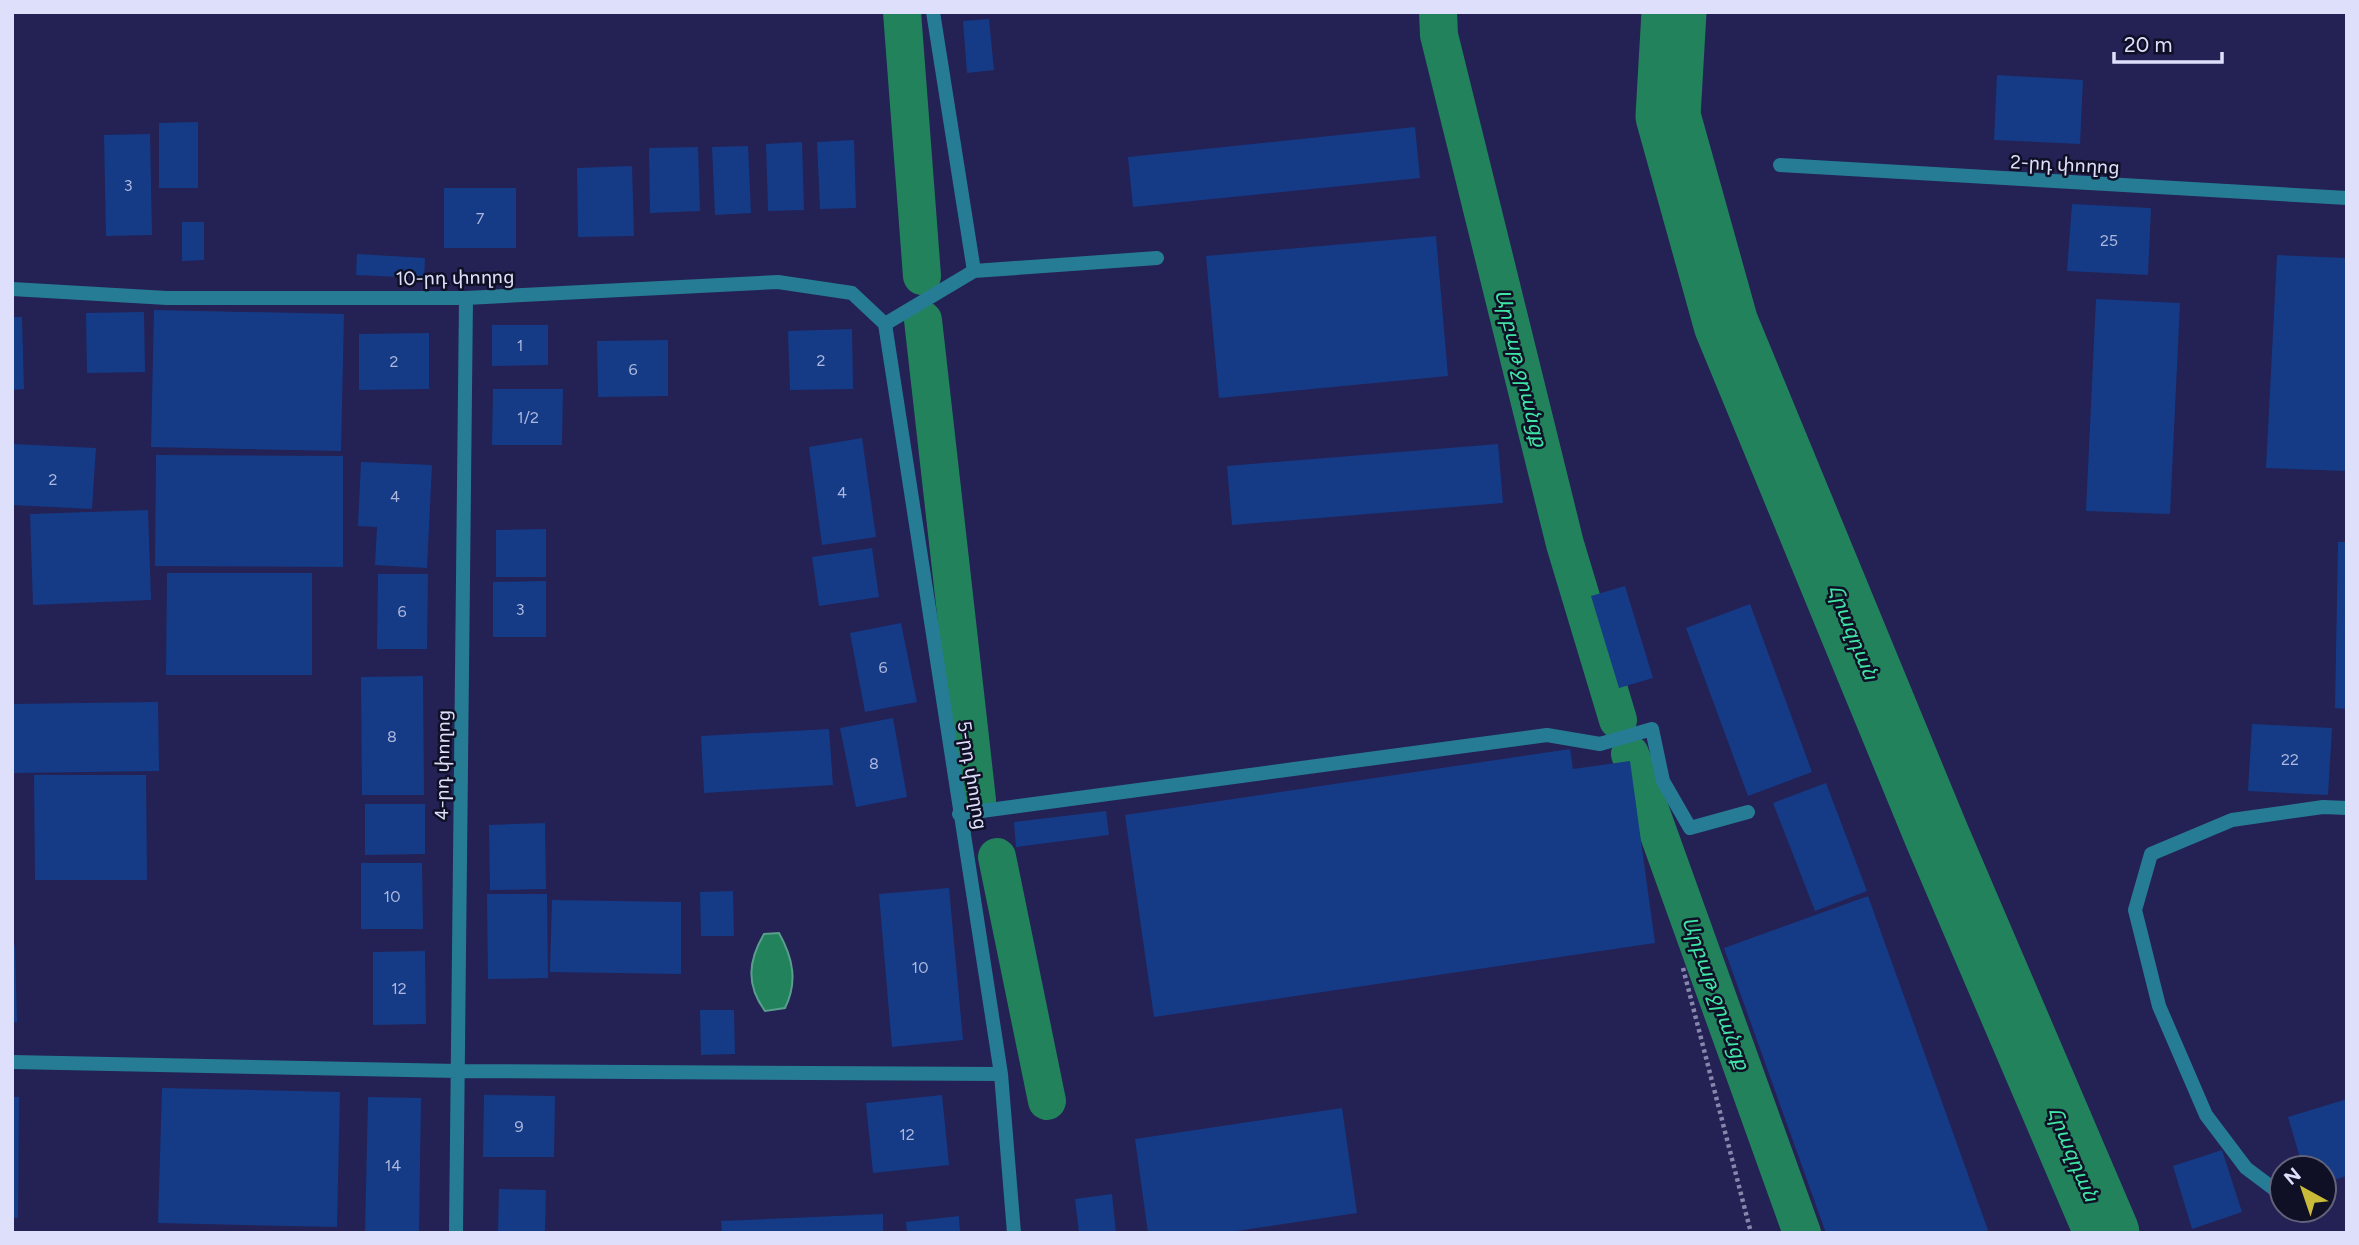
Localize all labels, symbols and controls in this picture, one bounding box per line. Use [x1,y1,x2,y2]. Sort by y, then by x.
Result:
scale bar [2114,21,2222,65]
text: 20 m [2124,32,2172,57]
street label: 2-րդ փողոց [2010,150,2120,179]
house number: 3 [124,176,132,195]
house number: 7 [476,209,485,228]
house number: 25 [2100,231,2118,250]
street label: 10-րդ փողոց [395,265,515,290]
water label: Արբաթ ջրանցք [1489,287,1553,451]
house number: 1 [517,336,523,355]
house number: 2 [817,351,825,370]
house number: 2 [390,352,398,371]
house number: 6 [628,360,638,379]
house number: 1/2 [517,408,539,427]
house number: 2 [49,470,57,489]
house number: 4 [837,483,847,502]
house number: 4 [390,487,400,506]
water label: Հրազդան [1823,581,1884,684]
house number: 3 [516,600,524,619]
house number: 6 [397,602,407,621]
house number: 6 [878,658,888,677]
street label: 4-րդ փողոց [430,710,455,821]
street label: 5-րդ փողոց [953,719,992,831]
house number: 8 [387,727,397,746]
house number: 22 [2281,750,2299,769]
house number: 8 [869,754,879,773]
house number: 10 [384,887,400,906]
water label: Արբաթ ջրանցք [1676,913,1756,1075]
house number: 10 [912,958,928,977]
house number: 12 [391,979,407,998]
water label: Հրազդան [2042,1103,2105,1206]
house number: 9 [514,1117,524,1136]
house number: 12 [899,1125,915,1144]
north arrow [2268,1154,2338,1224]
house number: 14 [385,1156,401,1175]
text: N [2279,1163,2305,1190]

